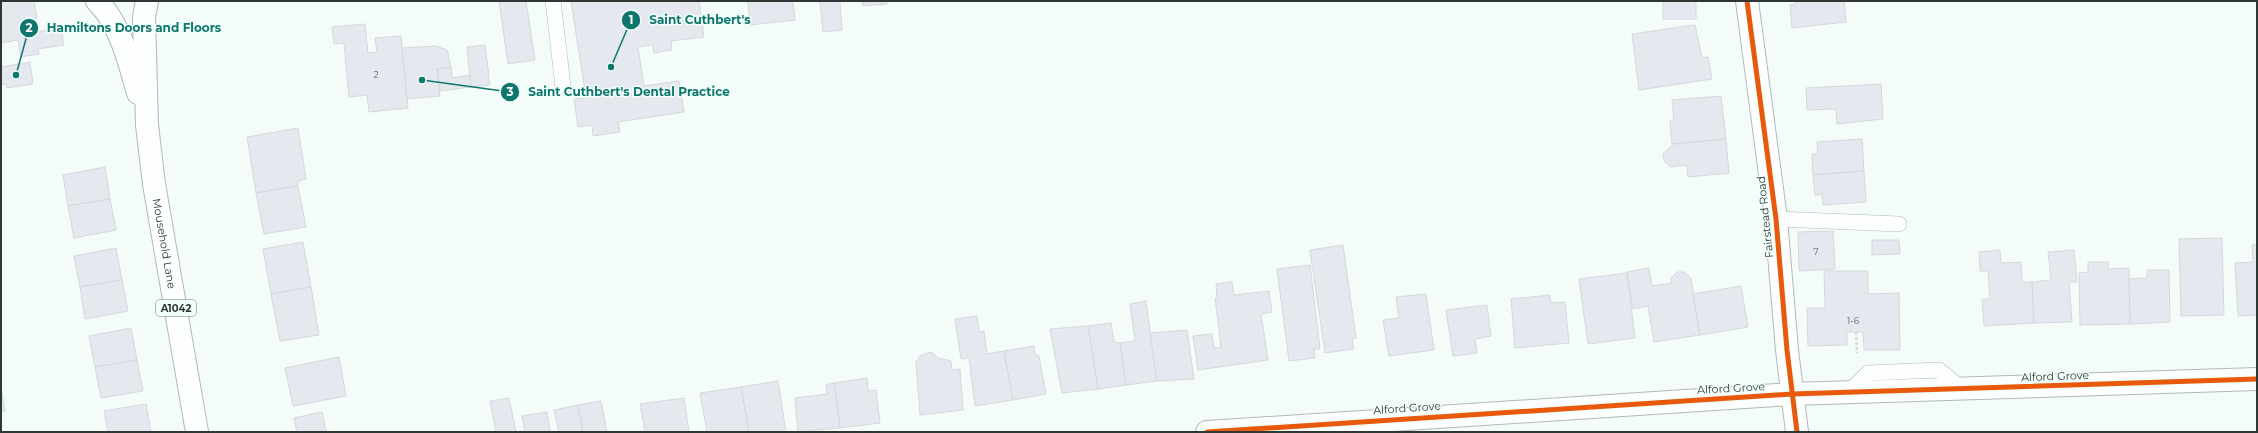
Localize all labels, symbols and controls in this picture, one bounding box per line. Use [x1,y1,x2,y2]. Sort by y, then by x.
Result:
callout: Saint Cuthbert's [621,8,758,32]
text: 1 [629,12,633,27]
text: Saint Cuthbert's [649,12,751,27]
callout: Hamiltons Doors and Floors [19,16,229,40]
text: 2 [25,20,33,35]
text: Hamiltons Doors and Floors [47,20,222,35]
house number: 2 [373,69,379,80]
callout: Saint Cuthbert's Dental Practice [500,80,737,104]
text: 3 [505,84,514,99]
text: Saint Cuthbert's Dental Practice [528,84,730,99]
street label: Fairstead Road [1754,175,1776,259]
street label: Mousehold Lane [150,197,179,290]
house number: 7 [1813,246,1819,257]
road number: A1042 [156,300,196,316]
house number: 1-6 [1847,315,1860,326]
street label: Alford Grove [2021,368,2090,384]
street label: Alford Grove [1697,379,1766,397]
street label: Alford Grove [1373,399,1442,417]

